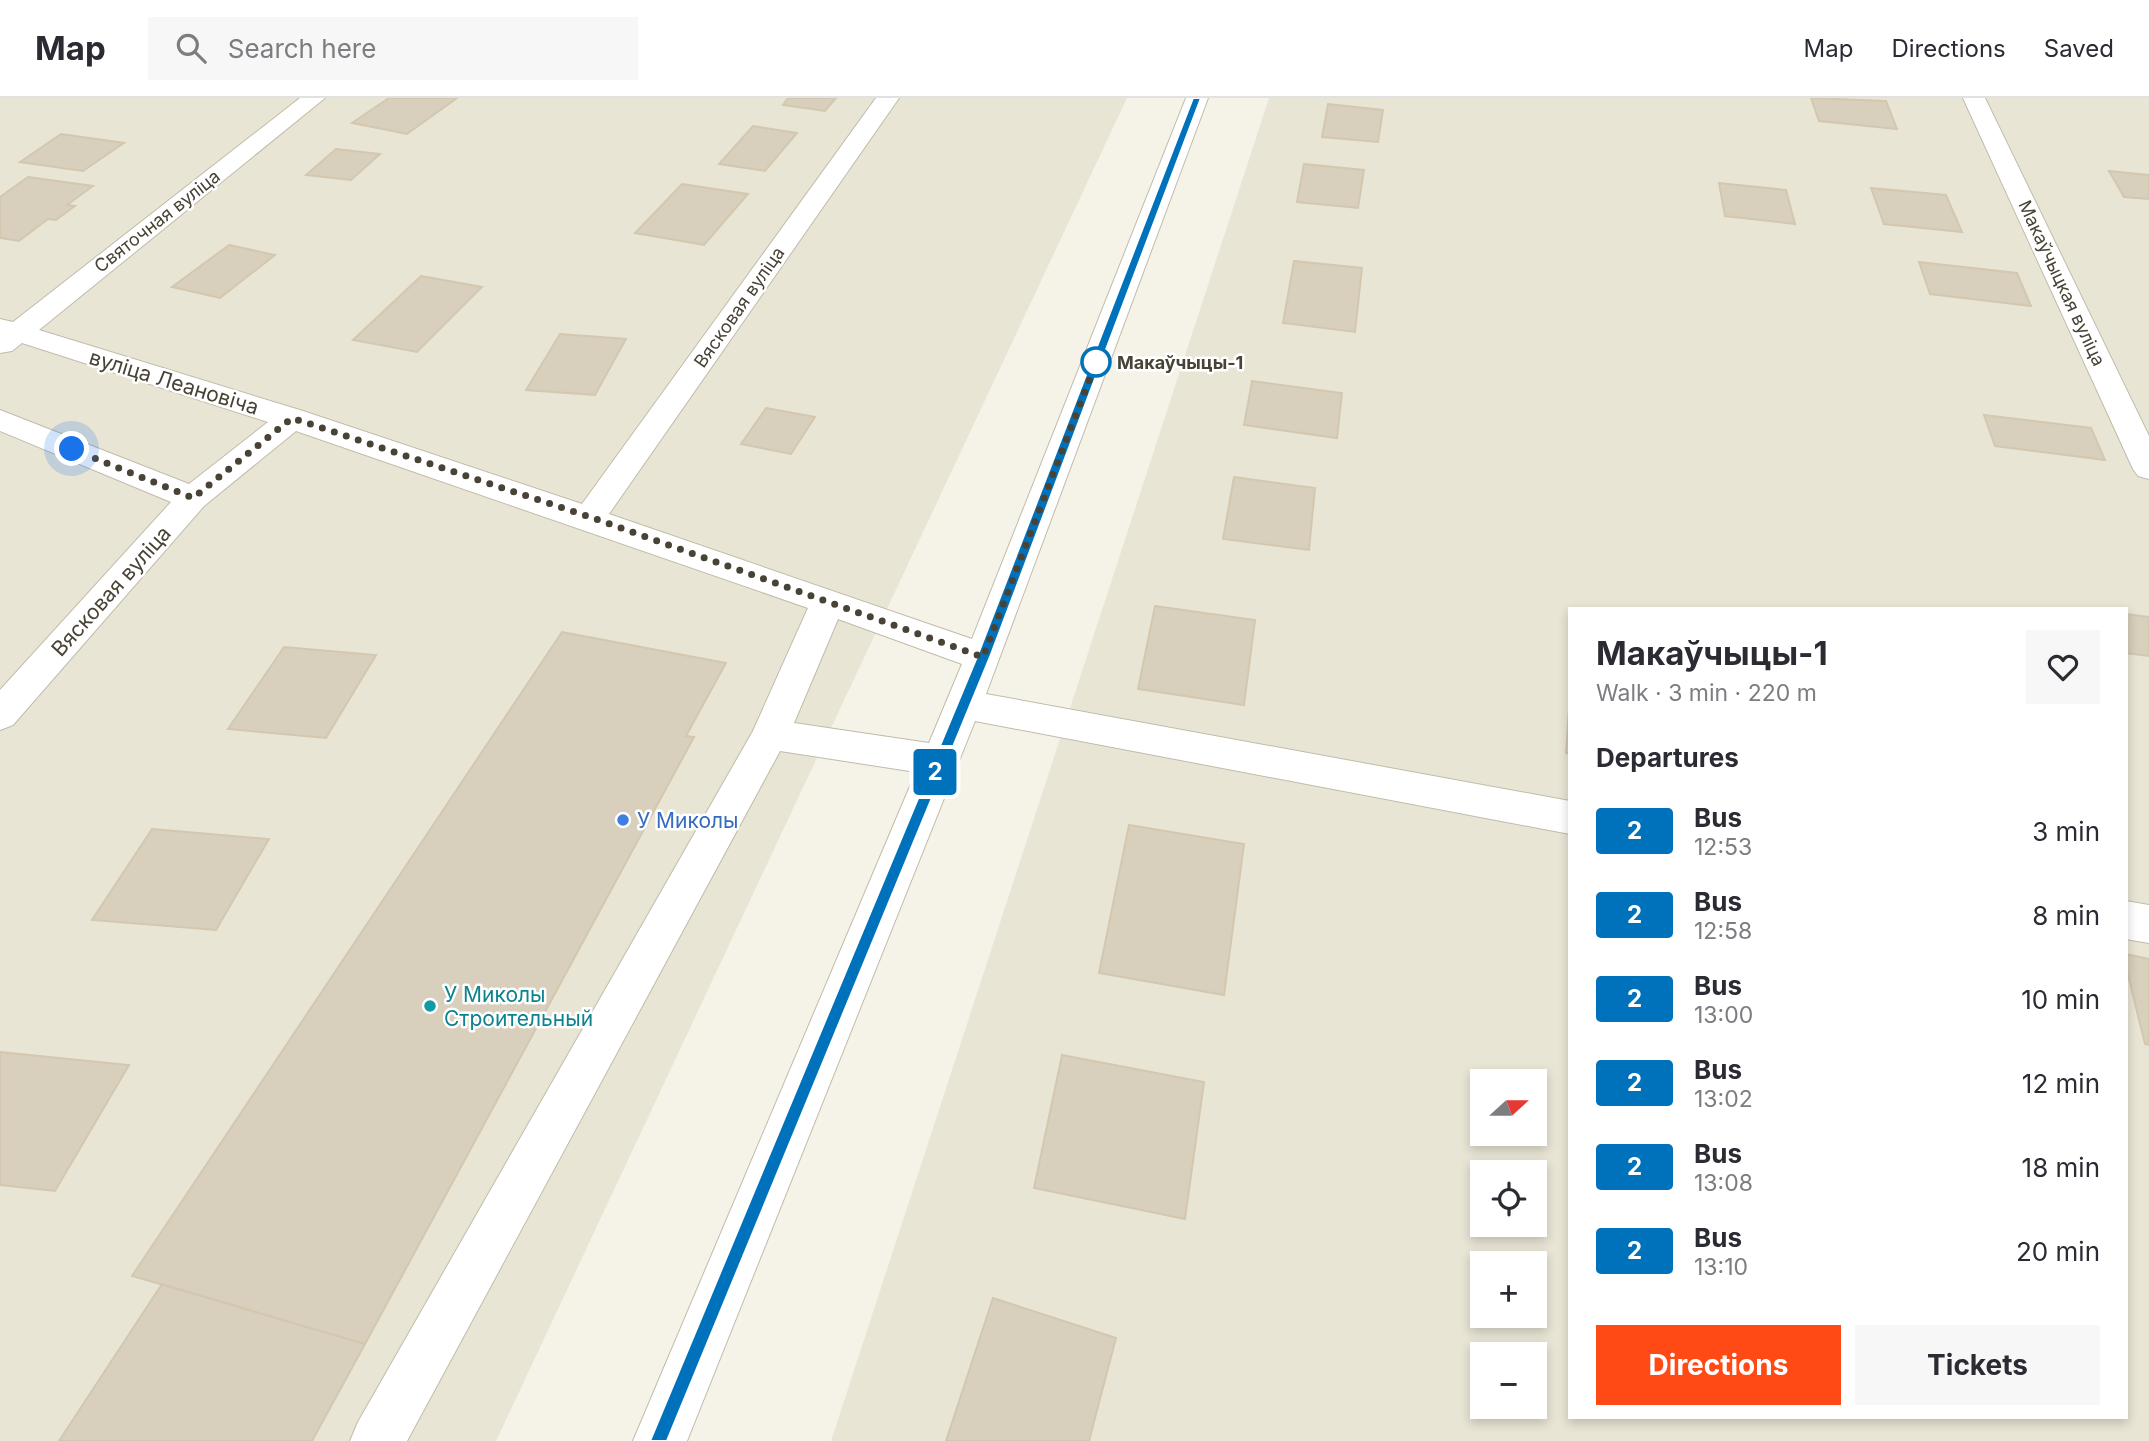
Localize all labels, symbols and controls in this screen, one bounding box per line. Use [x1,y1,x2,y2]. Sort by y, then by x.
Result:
search box [148,17,638,80]
text: Map [35,28,106,68]
icon: search [172,29,210,67]
text: Search here [228,33,376,64]
text: Map [1804,34,1853,63]
text: Directions [1891,34,2006,63]
text: Saved [2044,34,2114,63]
street label: Святочная вуліца [90,165,224,277]
street label: Макаўчыцкая вуліца [2014,197,2110,369]
street label: Вясковая вуліца [690,243,788,371]
street label: вуліца Леановіча [86,344,262,420]
marker: Макаўчыцы-1 [1081,347,1111,377]
place label: Макаўчыцы-1 [1117,352,1243,373]
your location [54,431,89,466]
street label: Вясковая вуліца [46,521,176,661]
button: heart [2026,630,2100,704]
text: Макаўчыцы-1 [1596,633,1828,673]
text: Walk · 3 min · 220 m [1596,679,1817,707]
text: Departures [1596,742,1739,773]
line badge: 2 [912,749,958,795]
text: 2 [927,757,943,786]
text: Bus [1694,802,1742,833]
place label: У Миколы [637,808,739,833]
marker: У Миколы [615,812,631,828]
text: 2 [1627,816,1642,845]
text: 3 min [2032,816,2100,847]
text: 12:53 [1694,833,1752,861]
text: Bus [1694,886,1742,917]
text: 2 [1627,900,1642,929]
text: 8 min [2032,900,2100,931]
text: 12:58 [1694,917,1752,945]
text: Bus [1694,970,1742,1001]
place label: У Миколы Строительный [444,982,593,1031]
text: 2 [1627,984,1642,1013]
text: 10 min [2021,984,2100,1015]
marker: У Миколы Строительный [422,998,438,1014]
text: 13:00 [1694,1001,1753,1029]
text: Bus [1694,1054,1742,1085]
text: 2 [1627,1068,1642,1097]
text: 12 min [2022,1068,2100,1099]
north arrow [1470,1069,1547,1146]
map controls [1470,1069,1547,1419]
text: 13:02 [1694,1085,1753,1113]
text: Bus [1694,1138,1742,1169]
text: 2 [1627,1152,1642,1181]
text: 18 min [2022,1152,2100,1183]
button: locate [1470,1160,1547,1237]
text: 13:08 [1694,1169,1753,1197]
text: Bus [1694,1222,1742,1253]
text: 2 [1627,1236,1642,1265]
text: 20 min [2016,1236,2100,1267]
button: + [1470,1251,1547,1328]
text: 13:10 [1694,1253,1748,1281]
button: Directions [1596,1325,1841,1405]
button: Tickets [1855,1325,2100,1405]
button: − [1470,1342,1547,1419]

